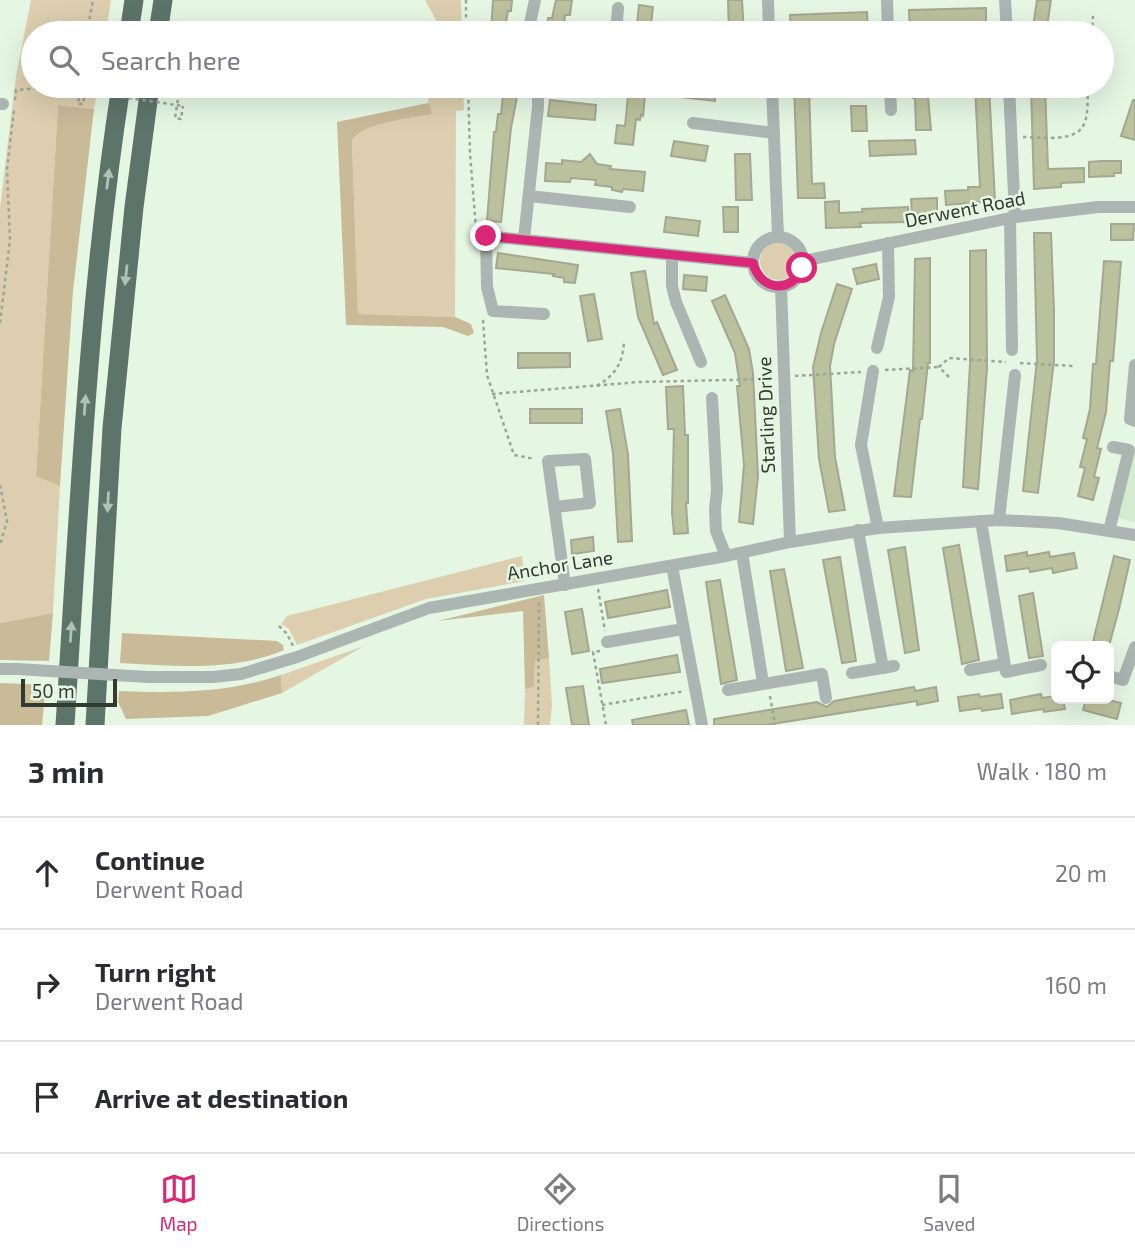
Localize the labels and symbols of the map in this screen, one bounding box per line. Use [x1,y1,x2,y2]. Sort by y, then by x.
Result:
one-way arrow [102,168,113,190]
street label: Derwent Road [903,186,1027,231]
route end [470,220,501,251]
route start [786,252,817,283]
one-way arrow [120,264,131,286]
street label: Starling Drive [752,356,779,474]
one-way arrow [80,394,91,416]
one-way arrow [102,491,113,513]
street label: Anchor Lane [505,545,615,584]
one-way arrow [66,621,77,643]
scale bar [21,676,117,708]

